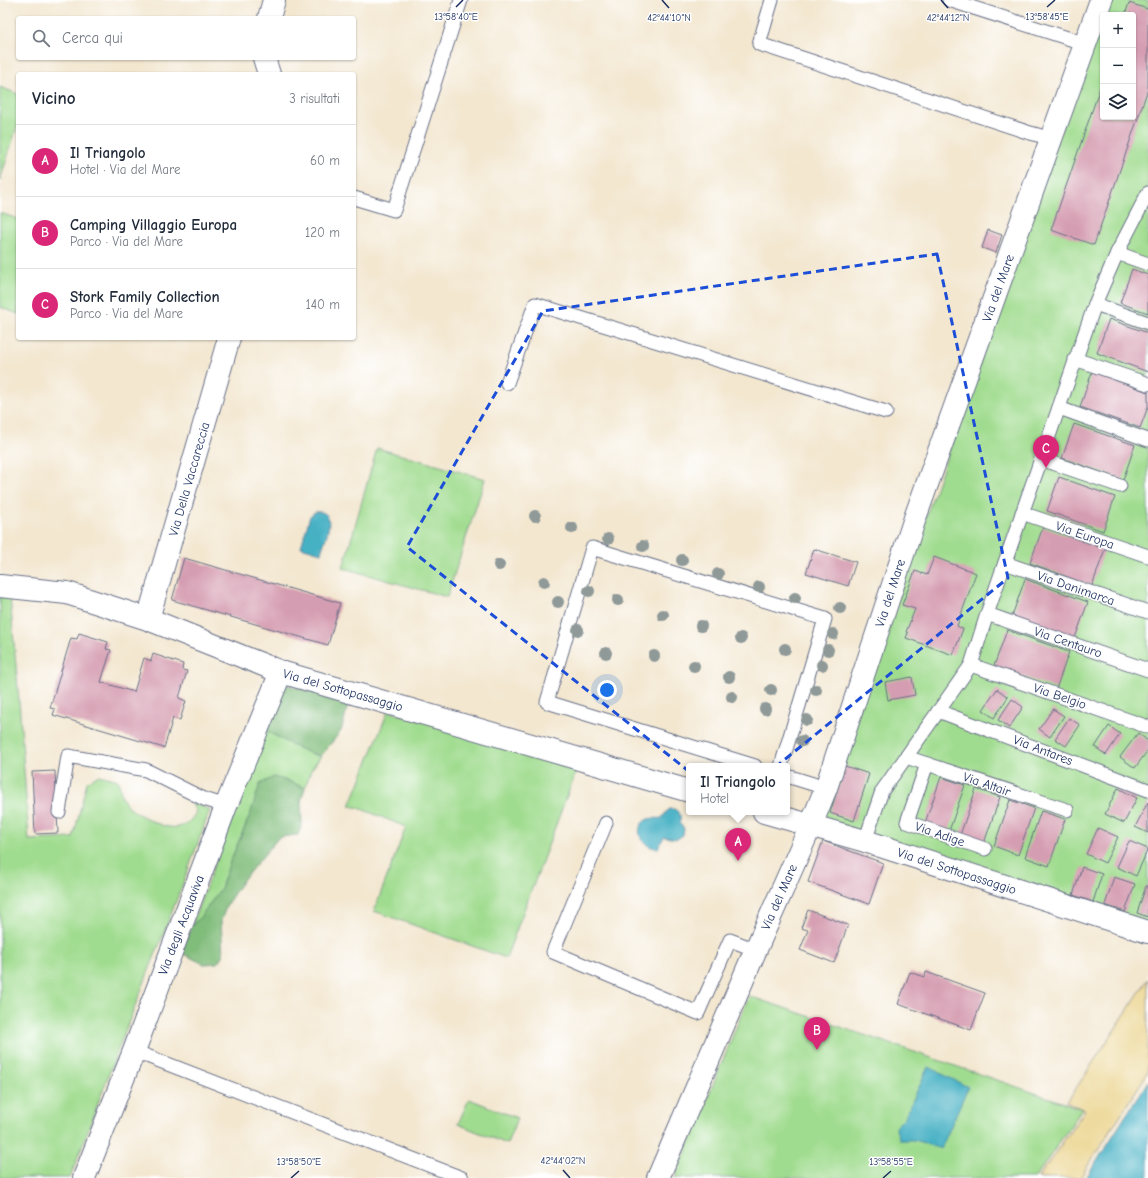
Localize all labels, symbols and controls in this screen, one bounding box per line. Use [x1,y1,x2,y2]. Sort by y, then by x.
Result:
text: 13°58'40"E [434,11,478,23]
text: 13°58'45"E [1025,11,1069,23]
text: 42°44'10"N [647,12,691,24]
text: 42°44'12"N [927,12,969,24]
map controls [1100,12,1136,120]
button: + [1100,12,1136,48]
search box [16,16,356,60]
icon: search [30,27,52,49]
text: Cerca qui [62,29,123,47]
button: − [1100,48,1136,84]
button: layers [1100,84,1136,120]
text: Vicino [32,89,75,108]
text: 3 risultati [289,91,340,106]
text: Il Triangolo [70,144,146,162]
text: A [41,153,49,168]
text: 60 m [310,153,340,168]
text: Hotel · Via del Mare [70,162,180,177]
text: Camping Villaggio Europa [70,216,237,234]
text: B [41,225,49,240]
text: 120 m [305,225,340,240]
text: Parco · Via del Mare [70,234,183,249]
street label: Via del Mare [979,252,1017,324]
text: Stork Family Collection [70,288,220,306]
text: C [41,297,49,312]
text: 140 m [306,297,340,312]
text: Parco · Via del Mare [70,306,183,321]
street label: Via Della Vaccareccia [165,420,213,538]
pin: C [1033,435,1059,468]
street label: Via Europa [1054,518,1116,552]
street label: Via del Mare [872,557,908,629]
street label: Via Danimarca [1035,568,1117,608]
street label: Via Centauro [1032,623,1104,661]
street label: Via del Sottopassaggio [281,666,405,714]
your location [597,680,617,700]
street label: Via Belgio [1032,680,1089,712]
street label: Via Antares [1011,732,1075,768]
popup [686,763,790,815]
street label: Via Altair [961,769,1014,799]
text: Il Triangolo [700,773,776,791]
text: Hotel [700,791,729,806]
street label: Via Adige [913,818,967,850]
pin: A [725,828,751,861]
street label: Via del Sottopassaggio [896,845,1018,897]
street label: Via del Mare [758,861,800,932]
street label: Via degli Acquaviva [155,873,207,977]
pin: B [804,1017,830,1050]
text: 42°44'02"N [541,1155,585,1167]
text: 13°58'50"E [277,1156,321,1168]
text: 13°58'55"E [869,1156,913,1168]

